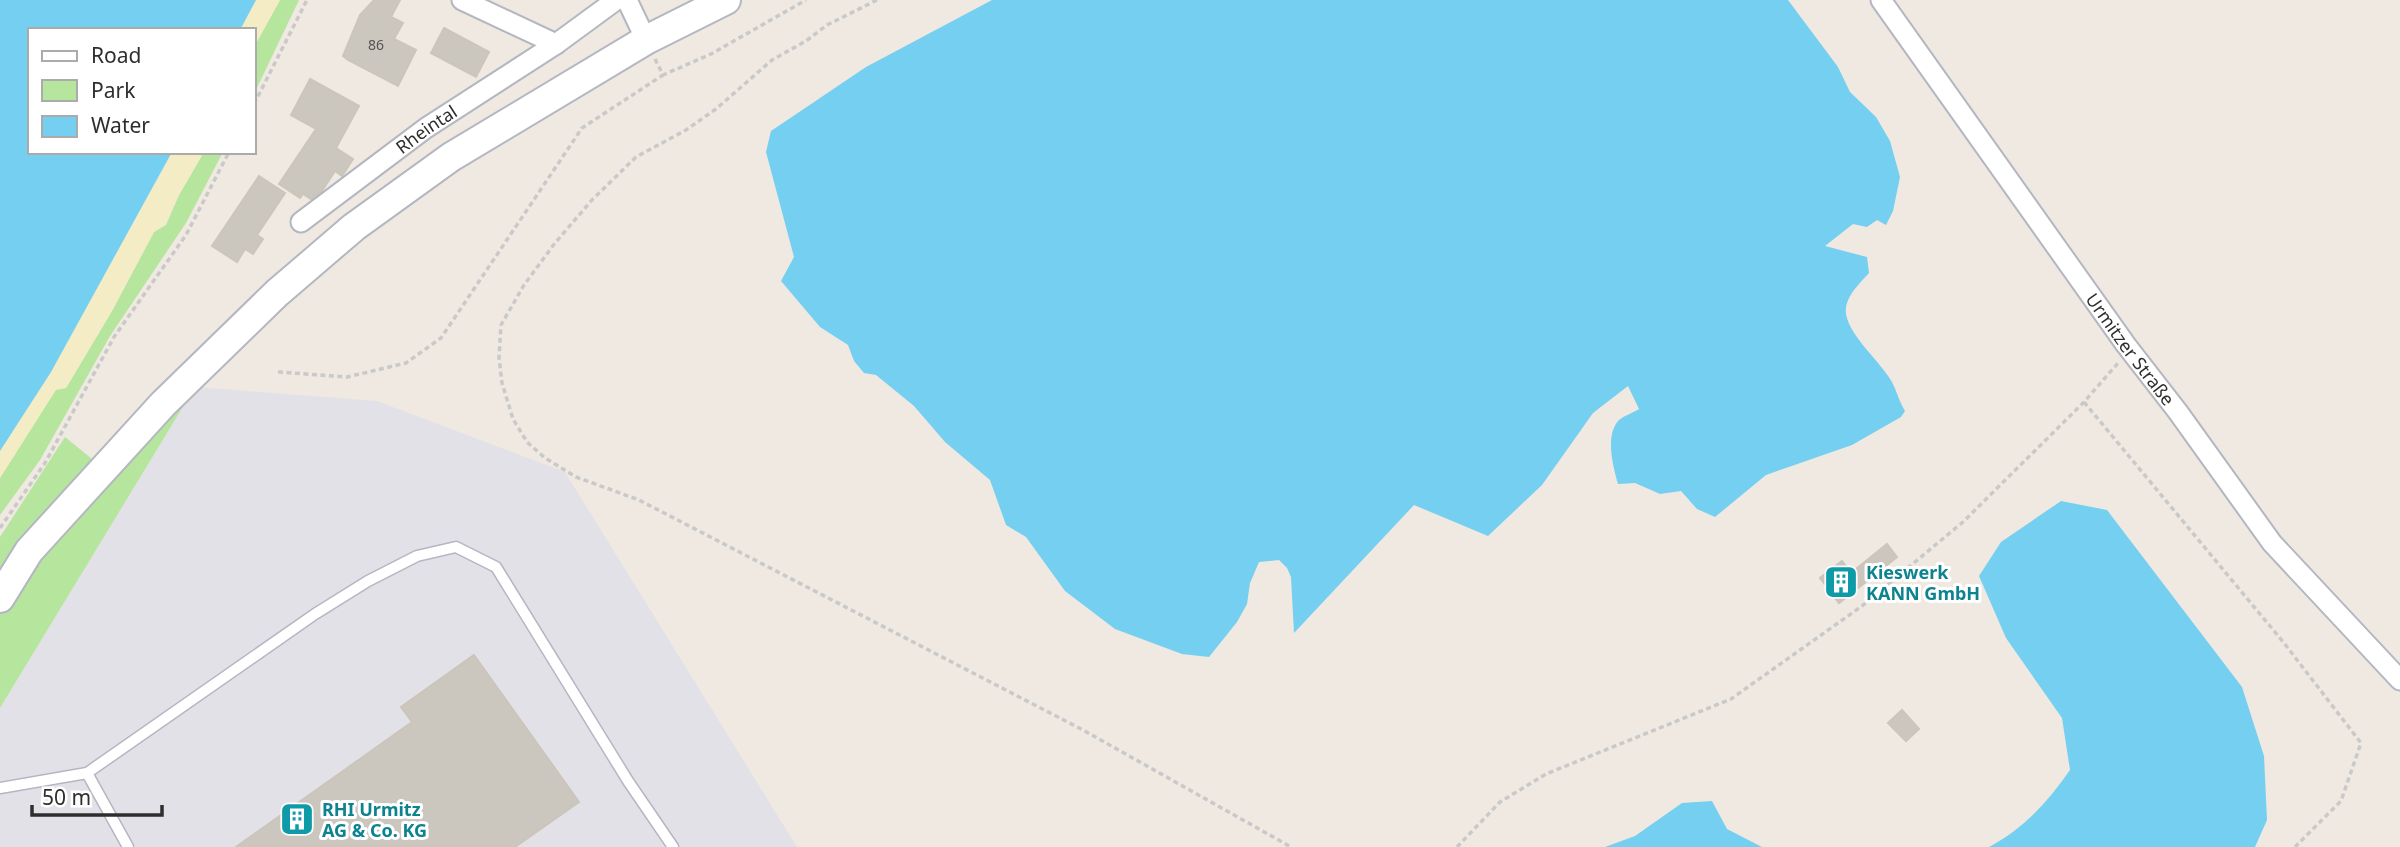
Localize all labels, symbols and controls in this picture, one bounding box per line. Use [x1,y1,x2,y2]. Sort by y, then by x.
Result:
legend [28,28,256,154]
house number: 86 [368,35,384,54]
text: Road [91,41,141,69]
text: Park [91,76,136,104]
street label: Rheintal [391,99,461,159]
text: Water [91,111,150,139]
street label: Urmitzer Straße [2081,288,2180,410]
place label: Kieswerk KANN GmbH [1866,560,1980,605]
building icon: Kieswerk KANN GmbH [1822,563,1860,601]
scale bar [32,774,161,818]
text: 50 m [42,783,91,811]
place label: RHI Urmitz AG & Co. KG [322,797,427,842]
building icon: RHI Urmitz AG & Co. KG [278,800,316,838]

